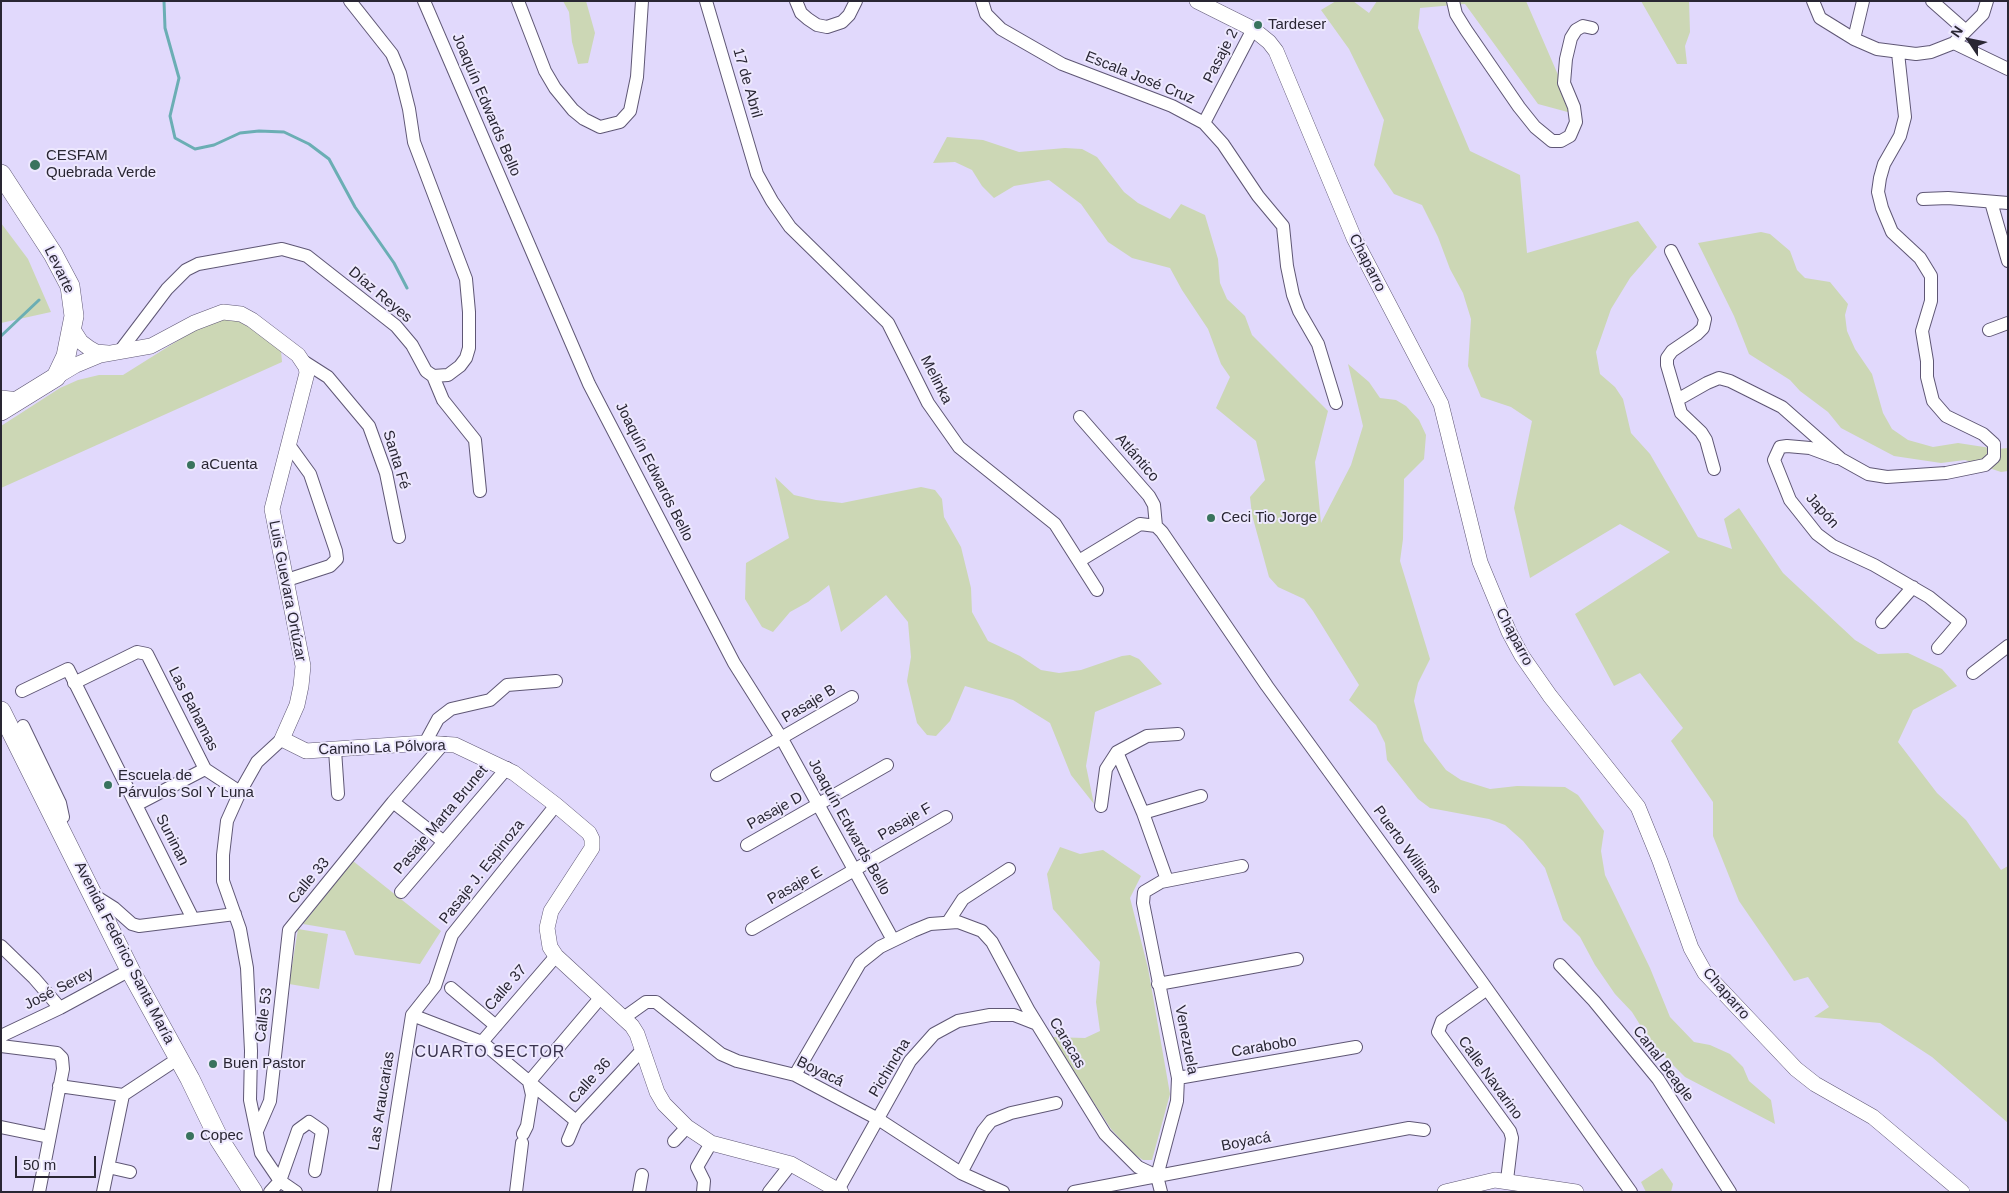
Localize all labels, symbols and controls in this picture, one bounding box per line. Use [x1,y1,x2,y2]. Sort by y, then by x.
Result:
north arrow [1944,15,1994,65]
place label: Tardeser [1268,16,1326,34]
marker: Tardeser [1252,19,1264,31]
text: N [1947,23,1966,40]
street label: Pasaje 2 [1200,26,1242,86]
street label: Joaquín Edwards Bello [448,31,524,179]
street label: 17 de Abril [728,46,766,120]
street label: Escala José Cruz [1083,48,1197,108]
place label: CESFAM Quebrada Verde [46,147,156,182]
marker: CESFAM Quebrada Verde [28,158,42,172]
street label: Chaparro [1345,231,1389,295]
street label: Levarte [40,244,78,296]
street label: Díaz Reyes [345,263,415,327]
street label: Melinka [916,353,956,407]
street label: Joaquín Edwards Bello [611,400,697,544]
street label: Santa Fé [378,428,414,492]
street label: Atlántico [1111,430,1163,486]
place label: aCuenta [201,456,258,474]
marker: aCuenta [185,459,197,471]
street label: Japón [1802,490,1842,532]
place label: Ceci Tio Jorge [1221,509,1317,527]
marker: Ceci Tio Jorge [1205,512,1217,524]
street label: Luis Guevara Ortúzar [264,519,310,663]
street label: Chaparro [1491,605,1537,669]
street label: Las Bahamas [164,664,222,754]
street label: Pasaje B [779,681,839,727]
street label: Camino La Pólvora [318,737,446,759]
street label: Joaquín Edwards Bello [804,756,894,898]
street label: Pasaje Marta Brunet [390,762,492,878]
place label: Escuela de Párvulos Sol Y Luna [118,767,254,802]
marker: Escuela de Párvulos Sol Y Luna [102,779,114,791]
street label: Pasaje D [744,788,806,834]
street label: Pasaje F [875,799,935,845]
street label: Puerto Williams [1369,803,1445,897]
street label: Suninan [151,811,193,869]
street label: Pasaje J. Espinoza [436,816,528,928]
street label: Calle 33 [284,854,334,908]
street label: Avenida Federico Santa María [70,859,178,1047]
street label: Pasaje E [765,863,825,909]
street label: Calle 37 [481,961,531,1015]
street label: José Serey [21,964,97,1014]
street label: Chaparro [1699,964,1753,1024]
street label: Calle 53 [252,987,276,1043]
street label: Venezuela [1170,1004,1202,1076]
street label: Caracas [1045,1014,1089,1072]
street label: Canal Beagle [1629,1023,1697,1105]
street label: Carabobo [1230,1032,1298,1062]
street label: Calle Navarino [1454,1033,1526,1123]
street label: Pichincha [866,1035,914,1101]
district label: CUARTO SECTOR [413,1043,567,1063]
street label: Las Araucarias [365,1050,399,1152]
street label: Boyacá [794,1053,846,1091]
place label: Buen Pastor [223,1055,306,1073]
street label: Calle 36 [565,1055,615,1107]
marker: Buen Pastor [207,1058,219,1070]
place label: Copec [200,1127,243,1145]
street label: Boyacá [1220,1128,1272,1156]
marker: Copec [184,1130,196,1142]
scale bar [18,1146,99,1178]
text: 50 m [23,1156,56,1173]

